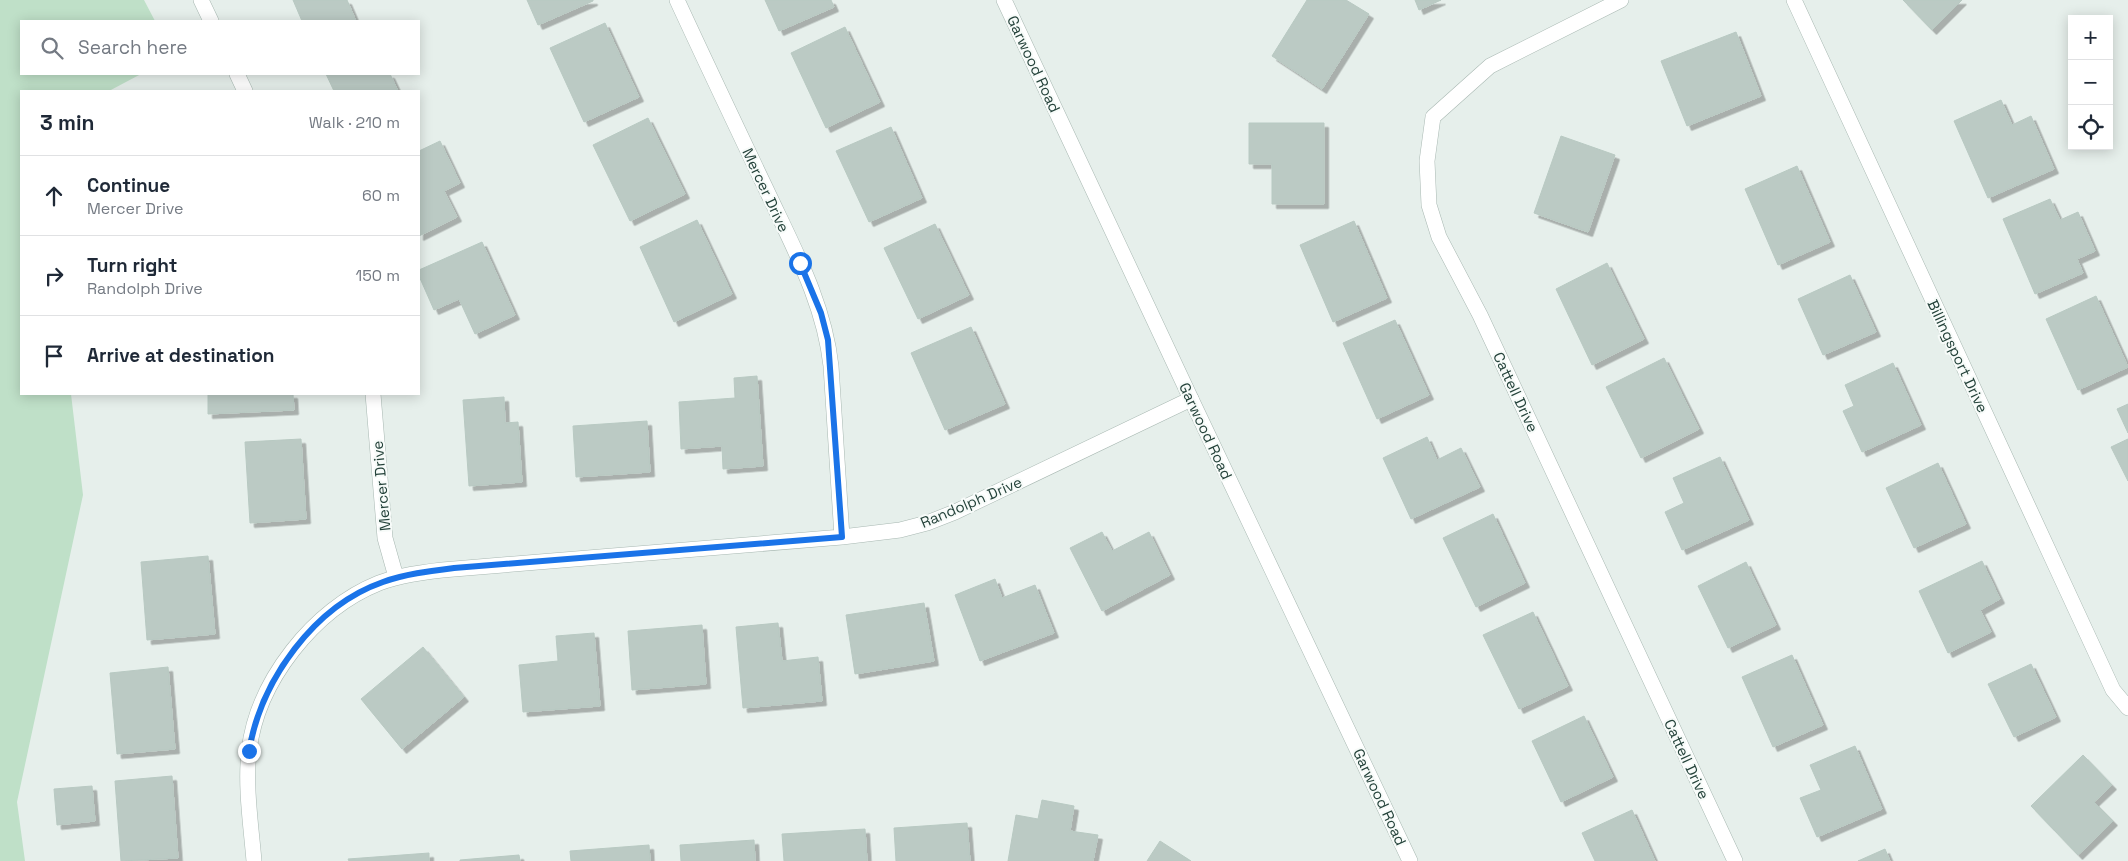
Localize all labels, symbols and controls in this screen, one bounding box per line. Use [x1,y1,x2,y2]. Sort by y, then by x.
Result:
street label: Garwood Road [1003,12,1065,116]
map controls [2068,15,2113,150]
button: + [2068,15,2113,60]
search box [20,20,420,75]
icon: search [38,34,66,62]
text: Search here [78,35,188,60]
button: − [2068,60,2113,105]
button: locate [2068,105,2113,150]
text: 3 min [40,109,95,136]
text: Walk · 210 m [309,112,400,133]
street label: Mercer Drive [738,145,794,235]
text: Continue [87,173,170,198]
icon: ahead [40,182,68,210]
text: 60 m [362,185,400,206]
text: Mercer Drive [87,198,184,219]
route start [789,252,812,275]
text: Turn right [87,253,177,278]
icon: right [40,262,68,290]
text: 150 m [356,265,400,286]
text: Randolph Drive [87,278,203,299]
street label: Billingsport Drive [1923,296,1993,416]
icon: arrive [40,342,68,370]
text: Arrive at destination [87,343,275,368]
street label: Cattell Drive [1489,349,1543,435]
street label: Garwood Road [1175,379,1237,483]
street label: Mercer Drive [368,440,394,532]
street label: Randolph Drive [917,472,1025,532]
street label: Cattell Drive [1660,716,1714,802]
route end [238,740,261,763]
street label: Garwood Road [1349,745,1411,849]

